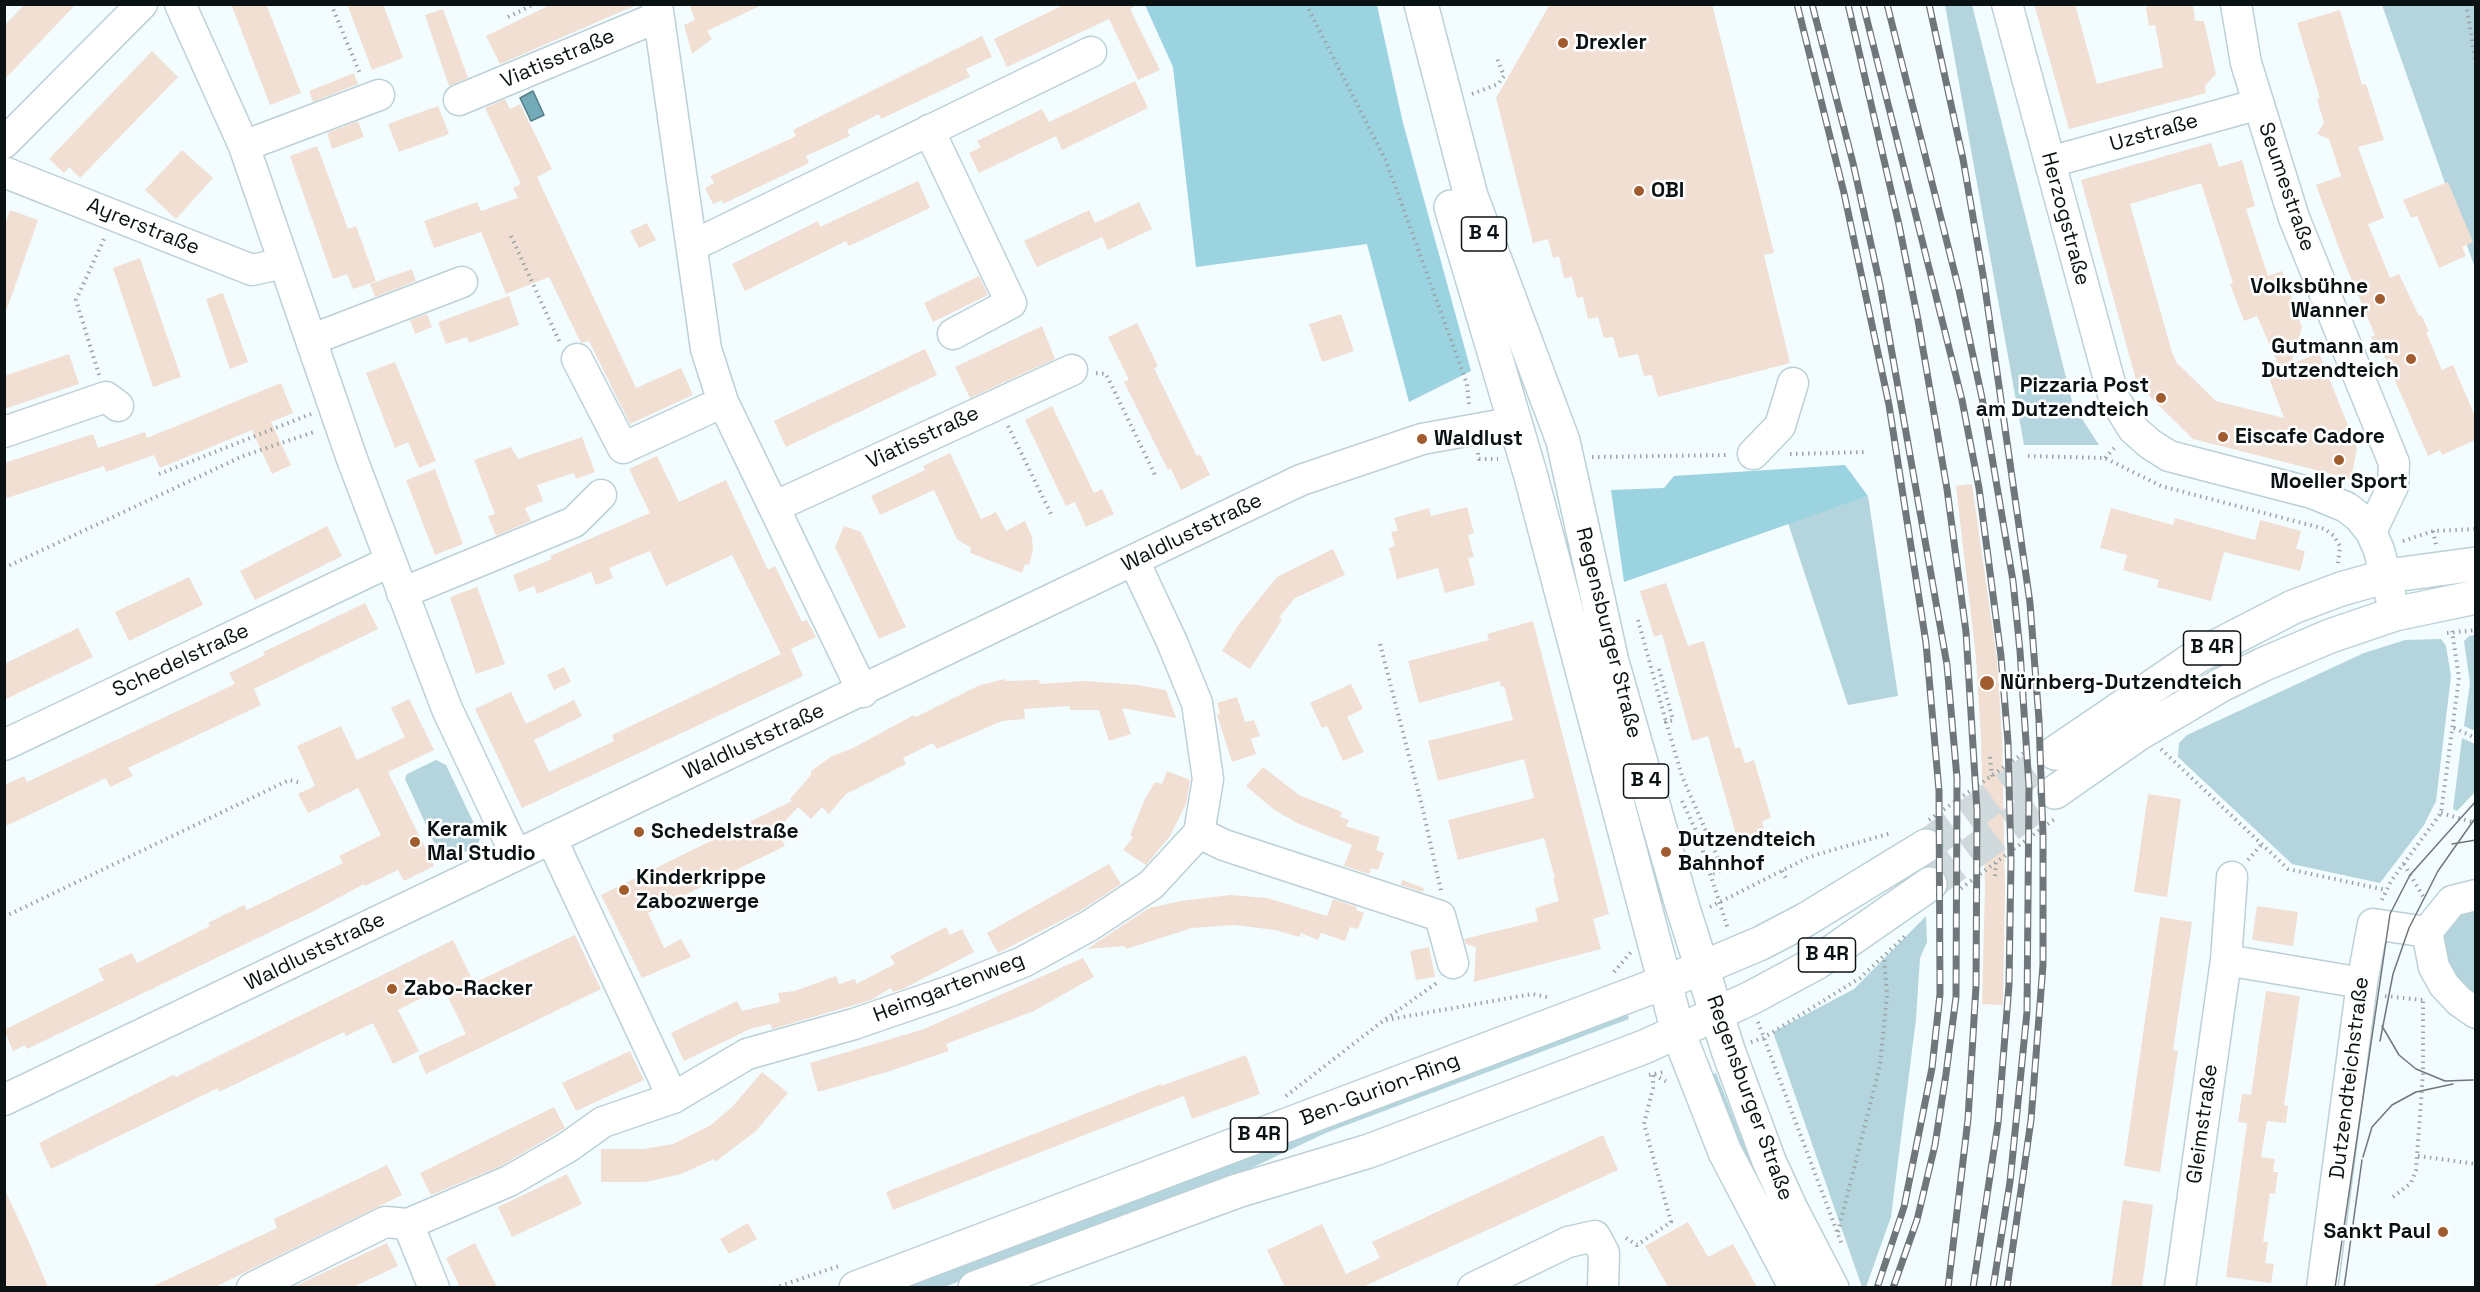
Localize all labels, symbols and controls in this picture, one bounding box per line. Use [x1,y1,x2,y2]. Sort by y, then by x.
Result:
street label: Viatisstraße [497,24,619,94]
place label: Drexler [1575,30,1647,56]
marker: Drexler [1556,36,1570,50]
street label: Uzstraße [2107,108,2201,158]
street label: Seumestraße [2252,119,2320,255]
street label: Herzogstraße [2035,150,2095,288]
place label: OBI [1651,178,1684,204]
marker: OBI [1632,184,1646,198]
street label: Ayrerstraße [83,193,203,261]
road number: B 4 [1462,217,1506,251]
place label: Volksbühne Wanner [2250,274,2368,324]
marker: Volksbühne Wanner [2373,292,2387,306]
place label: Gutmann am Dutzendteich [2261,334,2399,384]
marker: Gutmann am Dutzendteich [2404,352,2418,366]
place label: Pizzaria Post am Dutzendteich [1976,373,2149,423]
marker: Pizzaria Post am Dutzendteich [2154,391,2168,405]
street label: Viatisstraße [863,401,983,475]
place label: Eiscafe Cadore [2235,424,2385,450]
place label: Waldlust [1434,426,1523,452]
marker: Eiscafe Cadore [2216,430,2230,444]
marker: Waldlust [1415,432,1429,446]
marker: Moeller Sport [2332,453,2346,467]
place label: Moeller Sport [2270,469,2408,495]
street label: Waldluststraße [1118,488,1266,578]
street label: Regensburger Straße [1570,525,1646,741]
street label: Schedelstraße [109,618,253,704]
road number: B 4R [2184,631,2240,665]
place label: Nürnberg-Dutzendteich [2000,670,2242,696]
marker: Nürnberg-Dutzendteich [1978,674,1996,692]
street label: Waldluststraße [679,698,829,786]
road number: B 4 [1624,764,1668,798]
place label: Keramik Mal Studio [427,817,536,867]
place label: Schedelstraße [651,819,799,845]
marker: Schedelstraße [632,825,646,839]
place label: Dutzendteich Bahnhof [1678,827,1816,877]
marker: Keramik Mal Studio [408,835,422,849]
marker: Dutzendteich Bahnhof [1659,845,1673,859]
place label: Kinderkrippe Zabozwerge [636,865,766,915]
marker: Kinderkrippe Zabozwerge [617,883,631,897]
street label: Waldluststraße [241,907,389,997]
road number: B 4R [1798,938,1856,972]
street label: Heimgartenweg [870,948,1028,1028]
street label: Dutzendteichstraße [2325,975,2375,1181]
place label: Zabo-Racker [404,976,533,1002]
marker: Zabo-Racker [385,982,399,996]
street label: Regensburger Straße [1700,992,1798,1204]
street label: Ben-Gurion-Ring [1297,1048,1463,1132]
street label: Gleimstraße [2182,1063,2224,1185]
road number: B 4R [1230,1118,1288,1152]
place label: Sankt Paul [2324,1219,2431,1245]
marker: Sankt Paul [2436,1225,2450,1239]

